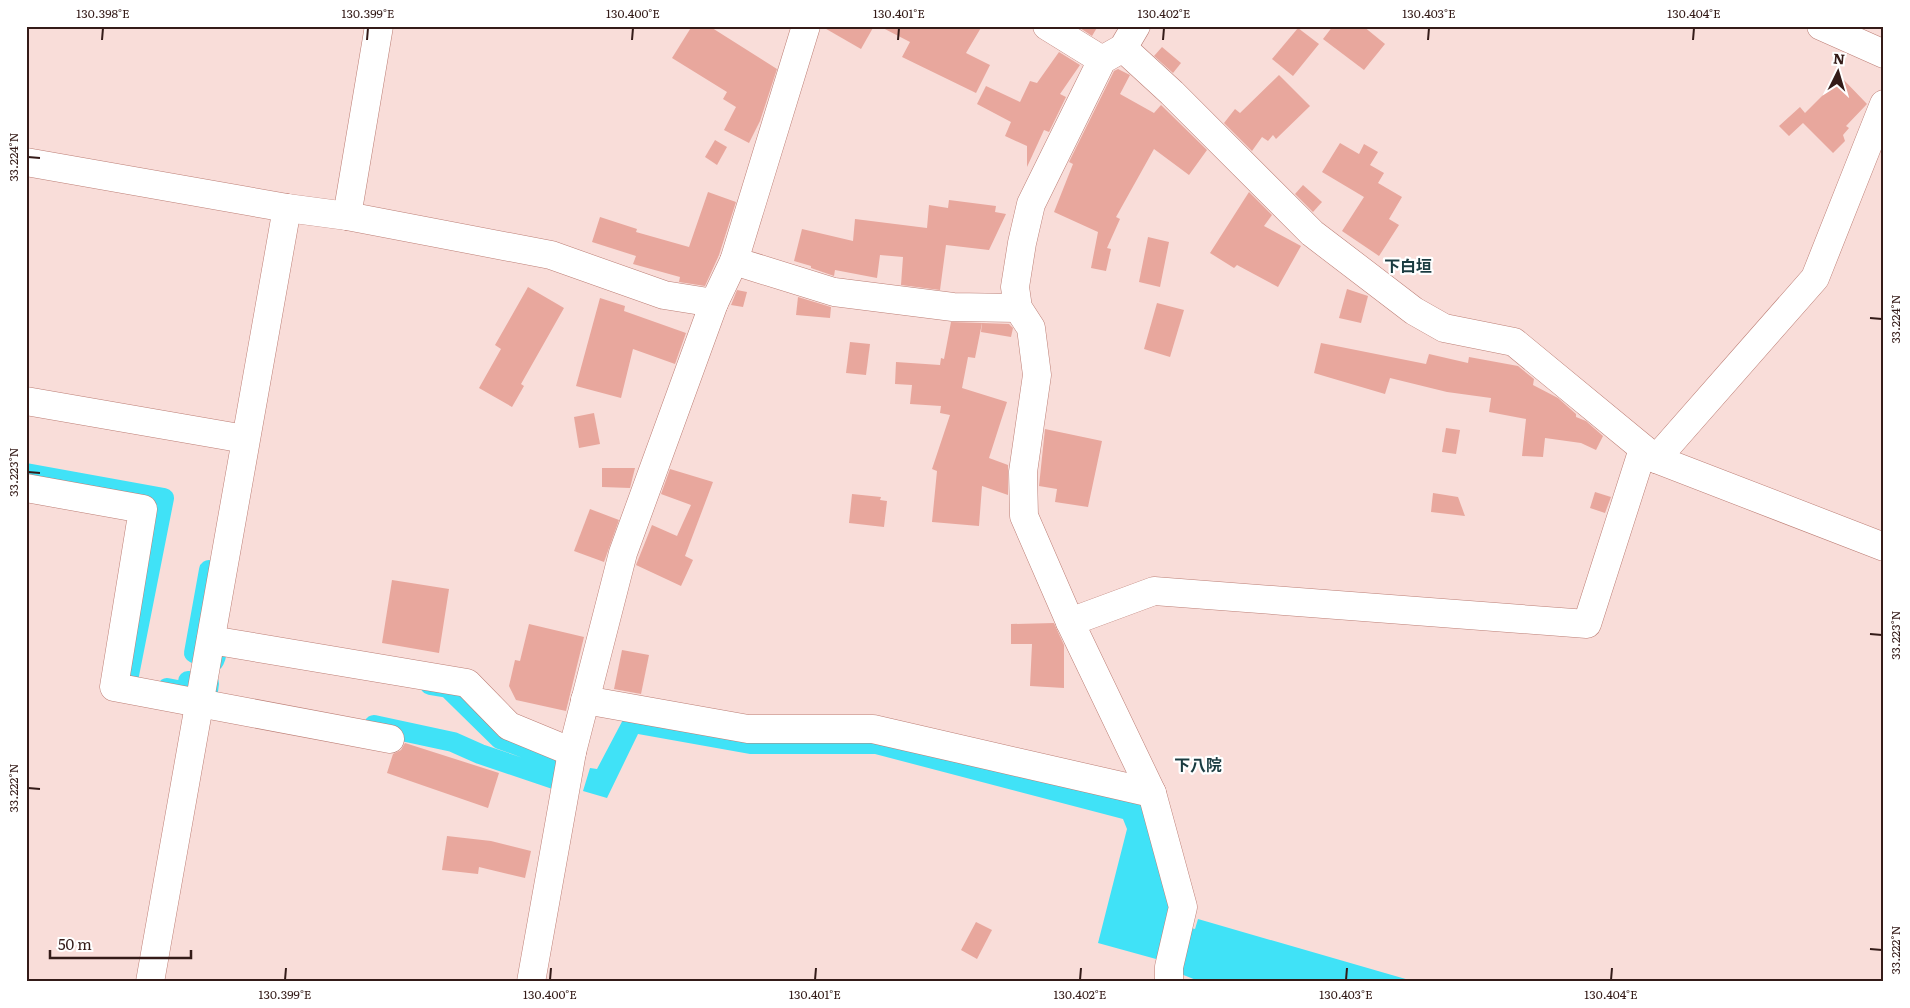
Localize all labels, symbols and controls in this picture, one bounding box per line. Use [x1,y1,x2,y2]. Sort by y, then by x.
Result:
text: 130.398°E [76,4,130,22]
text: 130.399°E [342,4,395,22]
text: 130.400°E [606,4,660,22]
text: 130.401°E [873,4,925,22]
text: 130.402°E [1138,4,1191,22]
text: 130.403°E [1402,4,1456,22]
text: 130.404°E [1667,4,1721,22]
north arrow [1812,48,1862,98]
text: N [1832,48,1846,69]
text: 33.224°N [4,132,22,182]
district label: 下白垣 [1384,253,1432,277]
text: 33.224°N [1886,294,1904,344]
text: 33.223°N [4,447,22,497]
text: 33.223°N [1886,610,1904,660]
district label: 下八院 [1174,752,1222,776]
text: 33.222°N [4,764,22,812]
text: 33.222°N [1886,926,1904,974]
scale bar [50,928,191,960]
text: 50 m [58,932,92,955]
text: 130.399°E [259,985,312,1003]
text: 130.400°E [523,985,577,1003]
text: 130.401°E [789,985,841,1003]
text: 130.402°E [1054,985,1107,1003]
text: 130.403°E [1319,985,1373,1003]
text: 130.404°E [1584,985,1638,1003]

